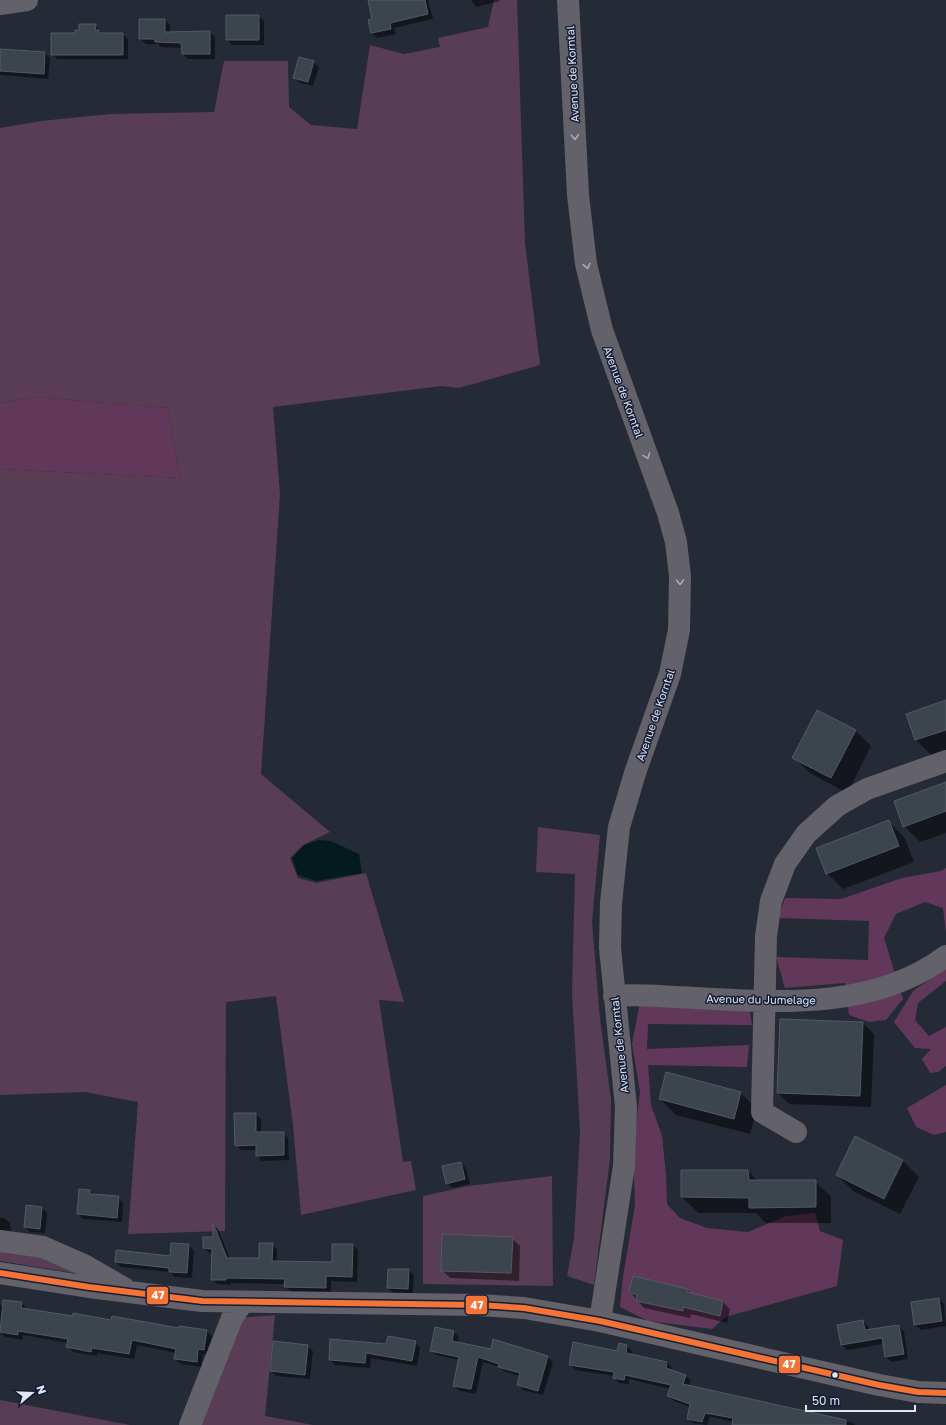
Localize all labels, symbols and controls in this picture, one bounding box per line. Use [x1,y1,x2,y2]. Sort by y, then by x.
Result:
street label: Avenue de Korntal [563,25,581,123]
one-way arrow [571,134,580,140]
one-way arrow [582,263,590,269]
street label: Avenue de Korntal [601,344,647,440]
one-way arrow [643,453,651,460]
one-way arrow [676,579,684,585]
street label: Avenue de Korntal [633,667,677,763]
street label: Avenue du Jumelage [706,992,816,1006]
street label: Avenue de Korntal [607,996,631,1094]
line badge: 47 [146,1286,169,1305]
text: 47 [152,1288,164,1301]
line badge: 47 [465,1295,488,1315]
text: 47 [471,1298,483,1311]
line badge: 47 [778,1355,801,1374]
text: 47 [783,1357,795,1370]
unlabelled marker [830,1370,840,1380]
north arrow [12,1373,52,1413]
text: N [34,1384,49,1396]
scale bar [806,1387,915,1413]
text: 50 m [812,1393,840,1408]

